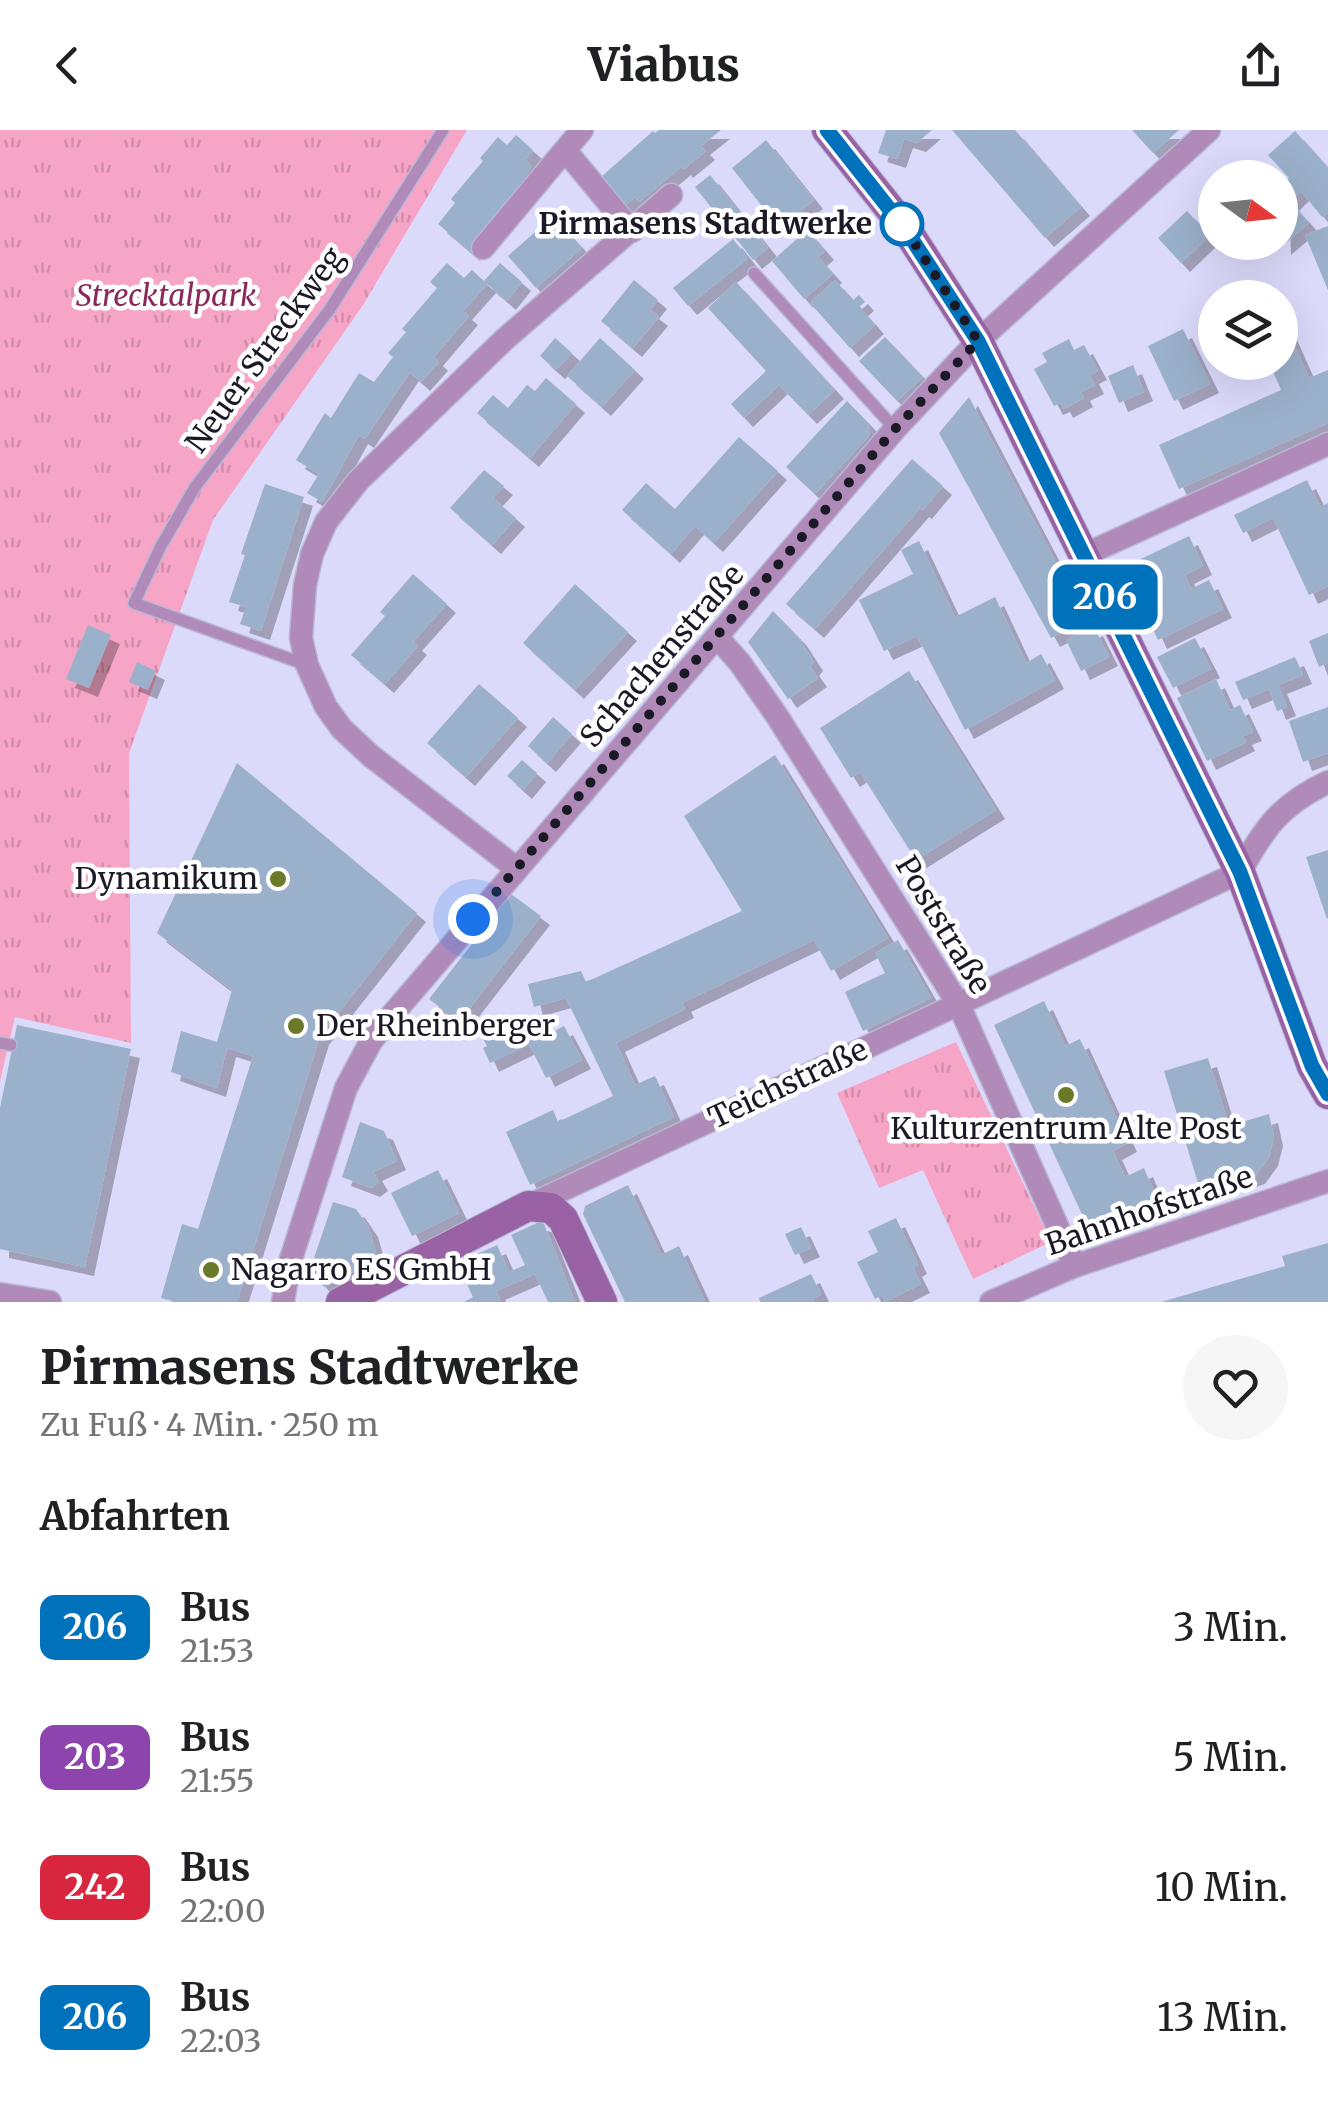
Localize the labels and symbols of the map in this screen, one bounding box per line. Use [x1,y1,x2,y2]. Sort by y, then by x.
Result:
north arrow [1198,160,1298,260]
marker: Pirmasens Stadtwerke [881,203,923,245]
place label: Pirmasens Stadtwerke [538,204,872,242]
street label: Neuer Streckweg [177,239,352,460]
park label: Strecktalpark [76,276,257,314]
street label: Schachenstraße [571,556,751,755]
line badge: 206 [1048,564,1162,630]
street label: Poststraße [888,849,1000,1000]
place label: Dynamikum [75,859,258,897]
marker: Dynamikum [267,868,289,890]
your location [448,894,498,944]
place label: Der Rheinberger [316,1006,555,1044]
marker: Der Rheinberger [285,1015,307,1037]
street label: Teichstraße [702,1030,873,1136]
marker: Kulturzentrum Alte Post [1055,1084,1077,1106]
place label: Kulturzentrum Alte Post [890,1109,1242,1147]
street label: Bahnhofstraße [1040,1157,1257,1263]
place label: Nagarro ES GmbH [231,1250,491,1288]
marker: Nagarro ES GmbH [200,1259,222,1281]

